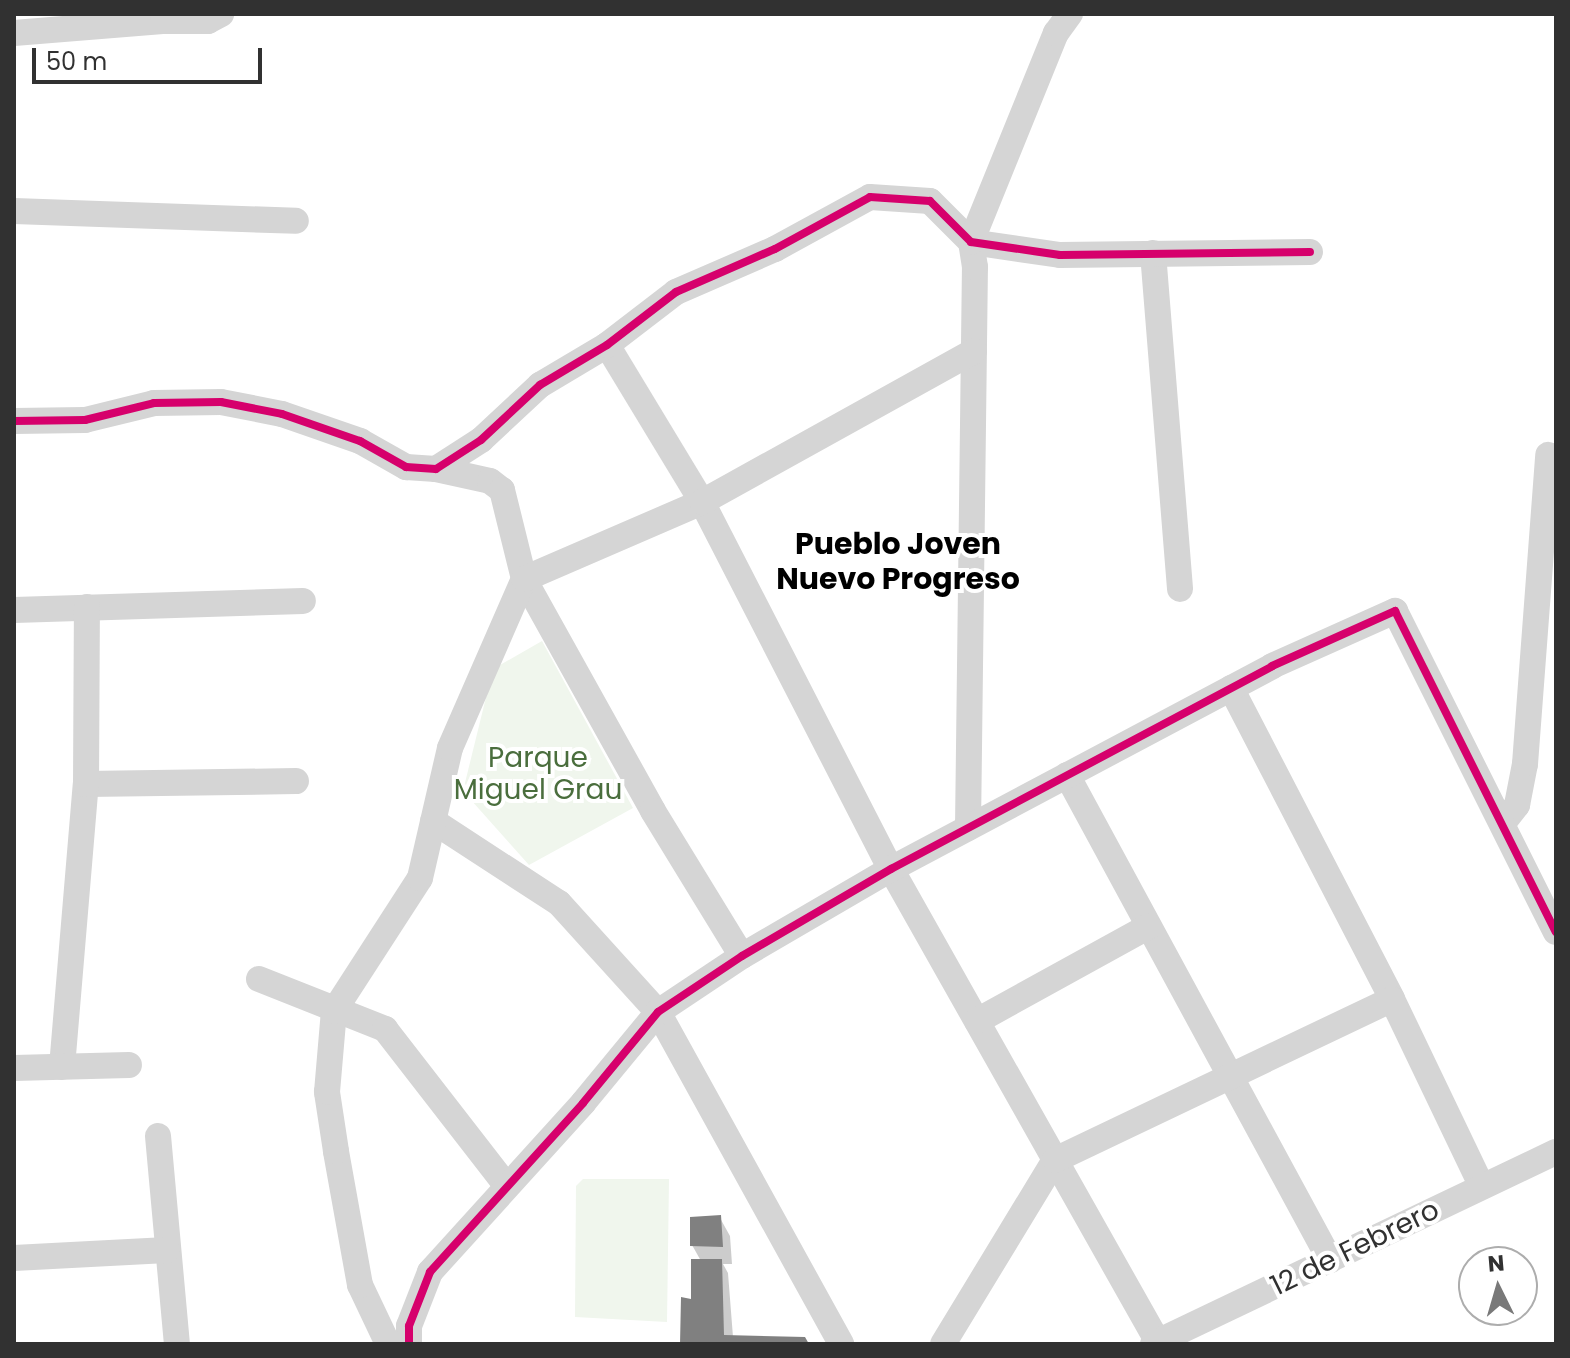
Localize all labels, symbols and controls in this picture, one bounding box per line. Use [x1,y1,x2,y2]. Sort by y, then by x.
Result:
scale bar [36,32,266,82]
text: 50 m [46,45,107,78]
district label: Pueblo Joven Nuevo Progreso [776,526,1020,596]
park label: Parque Miguel Grau [454,741,622,807]
street label: 12 de Febrero [1265,1193,1445,1303]
north arrow [1458,1246,1538,1326]
text: N [1486,1247,1506,1280]

